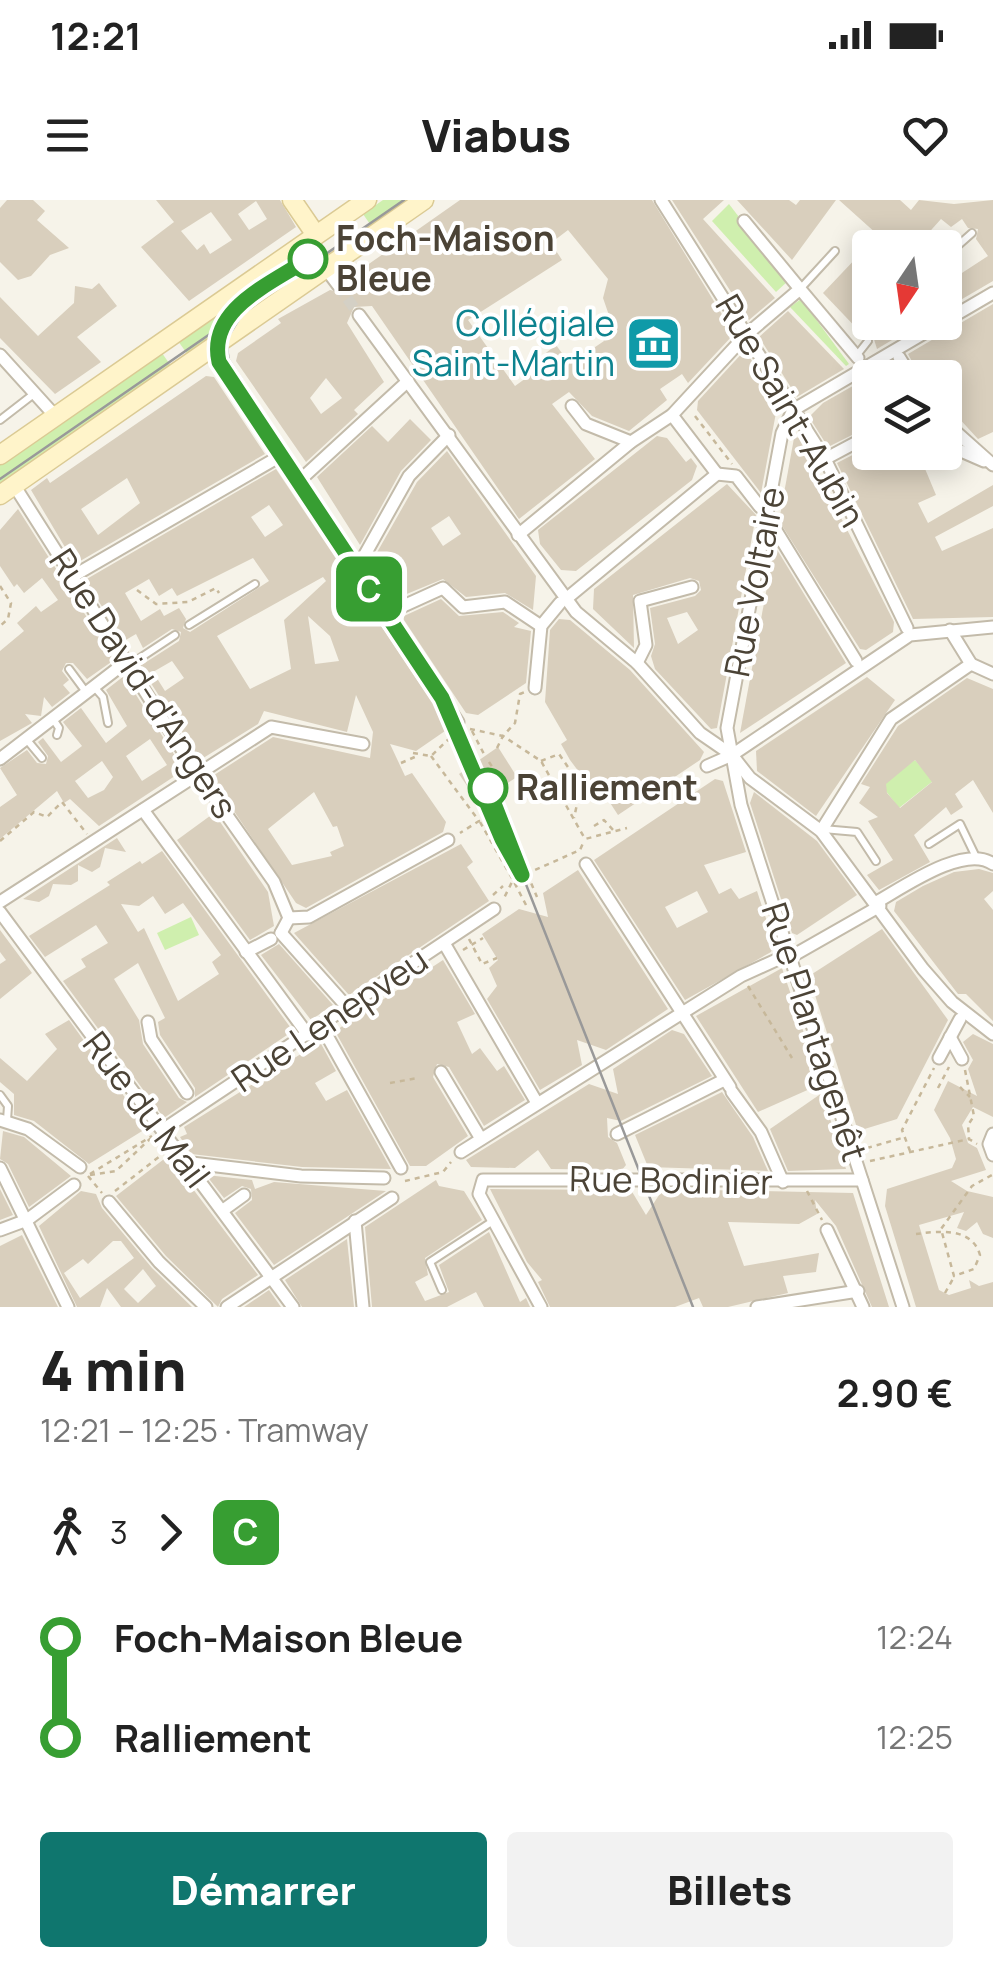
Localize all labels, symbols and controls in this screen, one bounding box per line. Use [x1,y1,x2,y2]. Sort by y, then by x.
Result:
text: 12:21 [50,9,142,61]
text: Viabus [422,104,571,166]
icon: menu [40,108,95,163]
icon: heart [898,108,953,163]
place label: Foch-Maison Bleue [336,214,555,302]
north arrow [852,230,962,340]
map controls [852,230,962,470]
marker: Foch-Maison Bleue [289,240,327,278]
street label: Rue Saint-Aubin [705,285,877,536]
place label: Collégiale Saint-Martin [412,299,615,387]
museum icon: Collégiale Saint-Martin [624,314,684,374]
button: layers [852,360,962,470]
street label: Rue Voltaire [712,483,796,681]
street label: Rue David-d'Angers [39,539,249,828]
line badge: C [336,556,402,622]
text: C [356,565,382,613]
place label: Ralliement [516,763,698,811]
marker: Ralliement [469,769,507,807]
street label: Rue Plantagenêt [751,896,879,1167]
street label: Rue Lenepveu [222,936,437,1103]
street label: Rue du Mail [72,1021,221,1197]
street label: Rue Bodinier [569,1154,773,1206]
text: 4 min [40,1332,186,1408]
text: 2.90 € [837,1366,953,1418]
text: 12:21 – 12:25 · Tramway [40,1408,369,1452]
icon: walk [40,1505,95,1560]
icon: forward [143,1505,198,1560]
text: C [233,1508,259,1556]
text: 3 [110,1510,128,1554]
text: Foch-Maison Bleue [114,1611,463,1663]
text: 12:24 [876,1615,953,1659]
text: Ralliement [114,1711,312,1763]
text: 12:25 [876,1715,953,1759]
button: Démarrer [40,1832,487,1947]
button: Billets [507,1832,953,1947]

